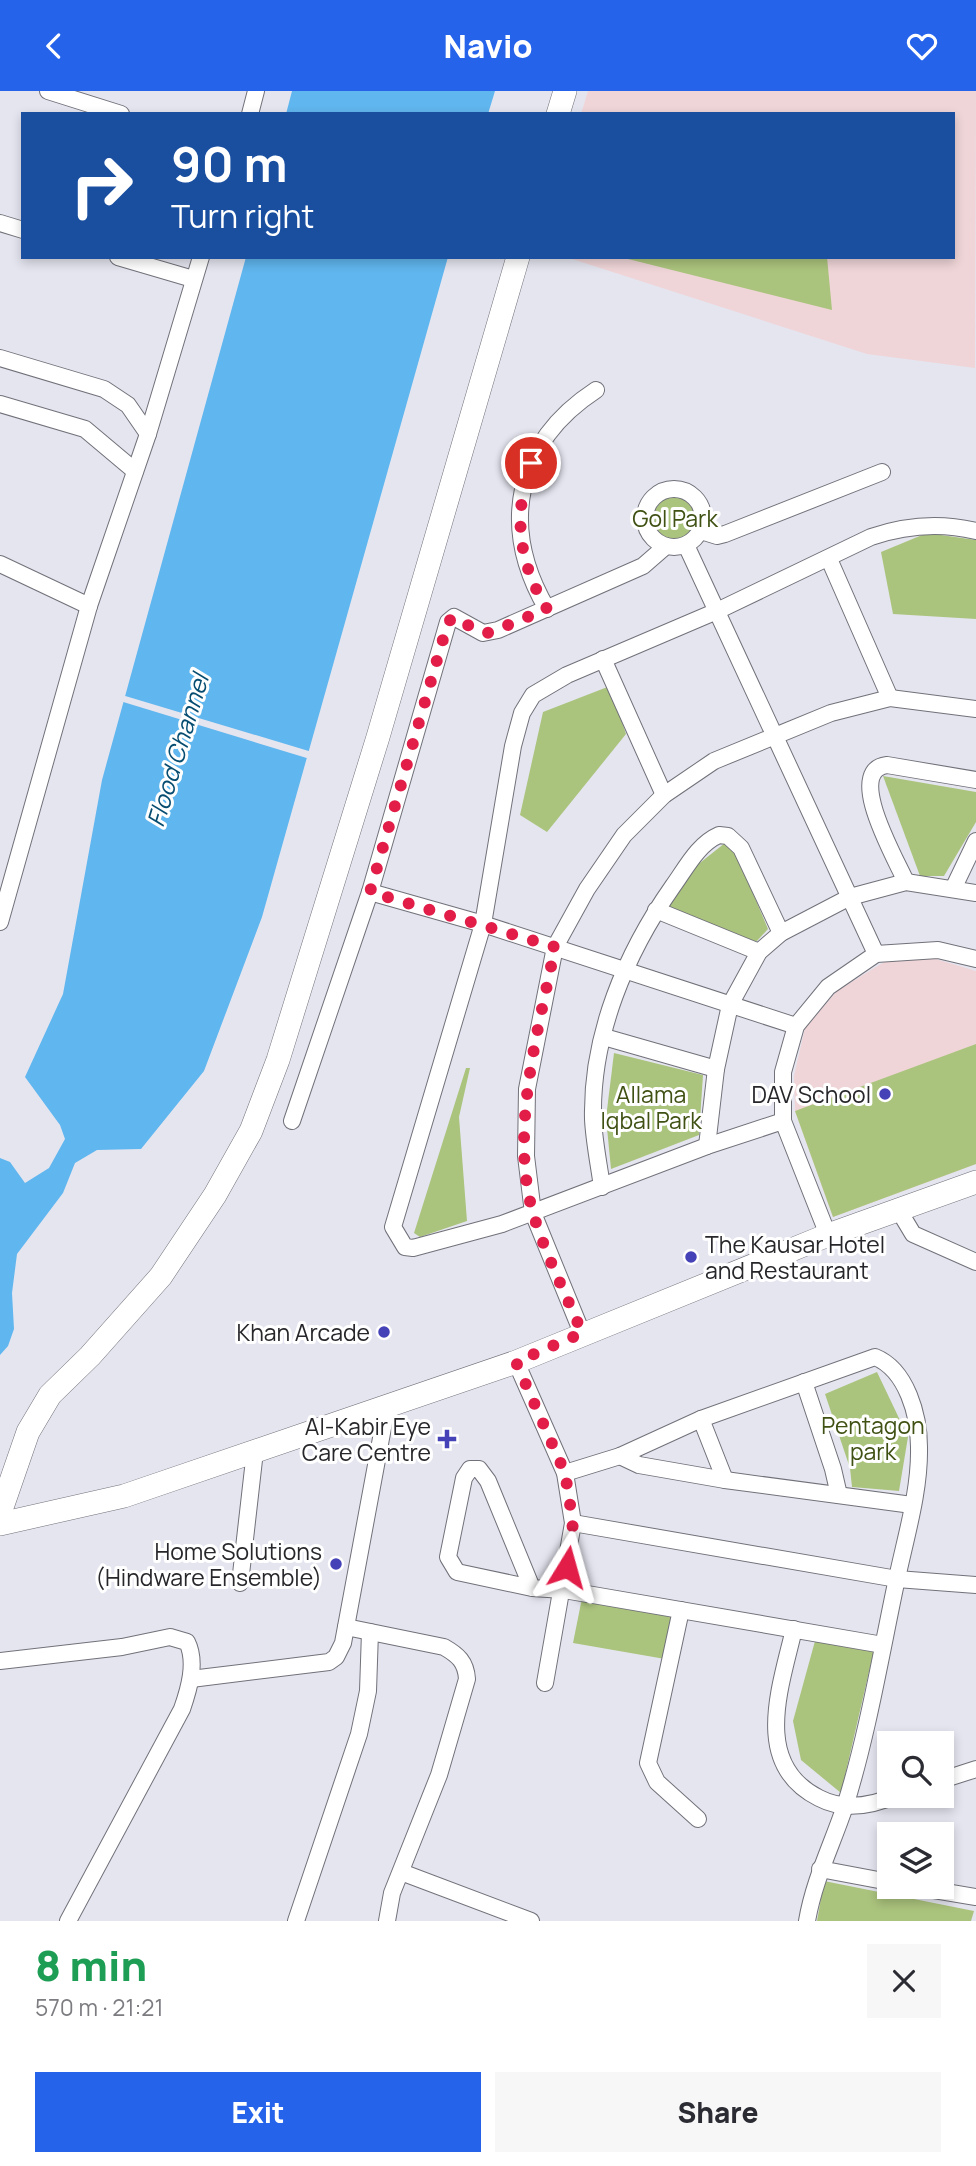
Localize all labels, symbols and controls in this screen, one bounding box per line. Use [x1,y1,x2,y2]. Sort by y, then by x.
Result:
text: Navio [443,24,533,68]
icon: back [35,27,73,65]
icon: heart [903,27,941,65]
text: 90 m [171,130,288,197]
icon: right [56,140,147,231]
text: Turn right [171,194,314,238]
pin [501,433,561,493]
icon: arrive [512,444,550,482]
park label: Gol Park [632,502,718,534]
water label: Flood Channel [138,666,217,830]
park label: Allama Iqbal Park [600,1078,702,1136]
place label: DAV School [751,1078,871,1110]
marker: DAV School [877,1086,893,1102]
place label: The Kausar Hotel and Restaurant [705,1228,885,1286]
marker: The Kausar Hotel and Restaurant [683,1249,699,1265]
place label: Khan Arcade [237,1316,370,1348]
marker: Khan Arcade [376,1324,392,1340]
park label: Pentagon park [821,1409,925,1467]
place label: Al-Kabir Eye Care Centre [302,1410,431,1468]
marker: Al-Kabir Eye Care Centre [437,1429,457,1449]
position arrow [530,1530,604,1604]
place label: Home Solutions (Hindware Ensemble) [95,1535,322,1593]
marker: Home Solutions (Hindware Ensemble) [328,1556,344,1572]
map controls [877,1731,954,1899]
button: search [877,1731,954,1808]
button: layers [877,1822,954,1899]
text: 8 min [35,1936,147,1994]
button: close [867,1944,941,2018]
text: 570 m · 21:21 [35,1991,163,2023]
button: Exit [35,2072,481,2152]
button: Share [495,2072,941,2152]

